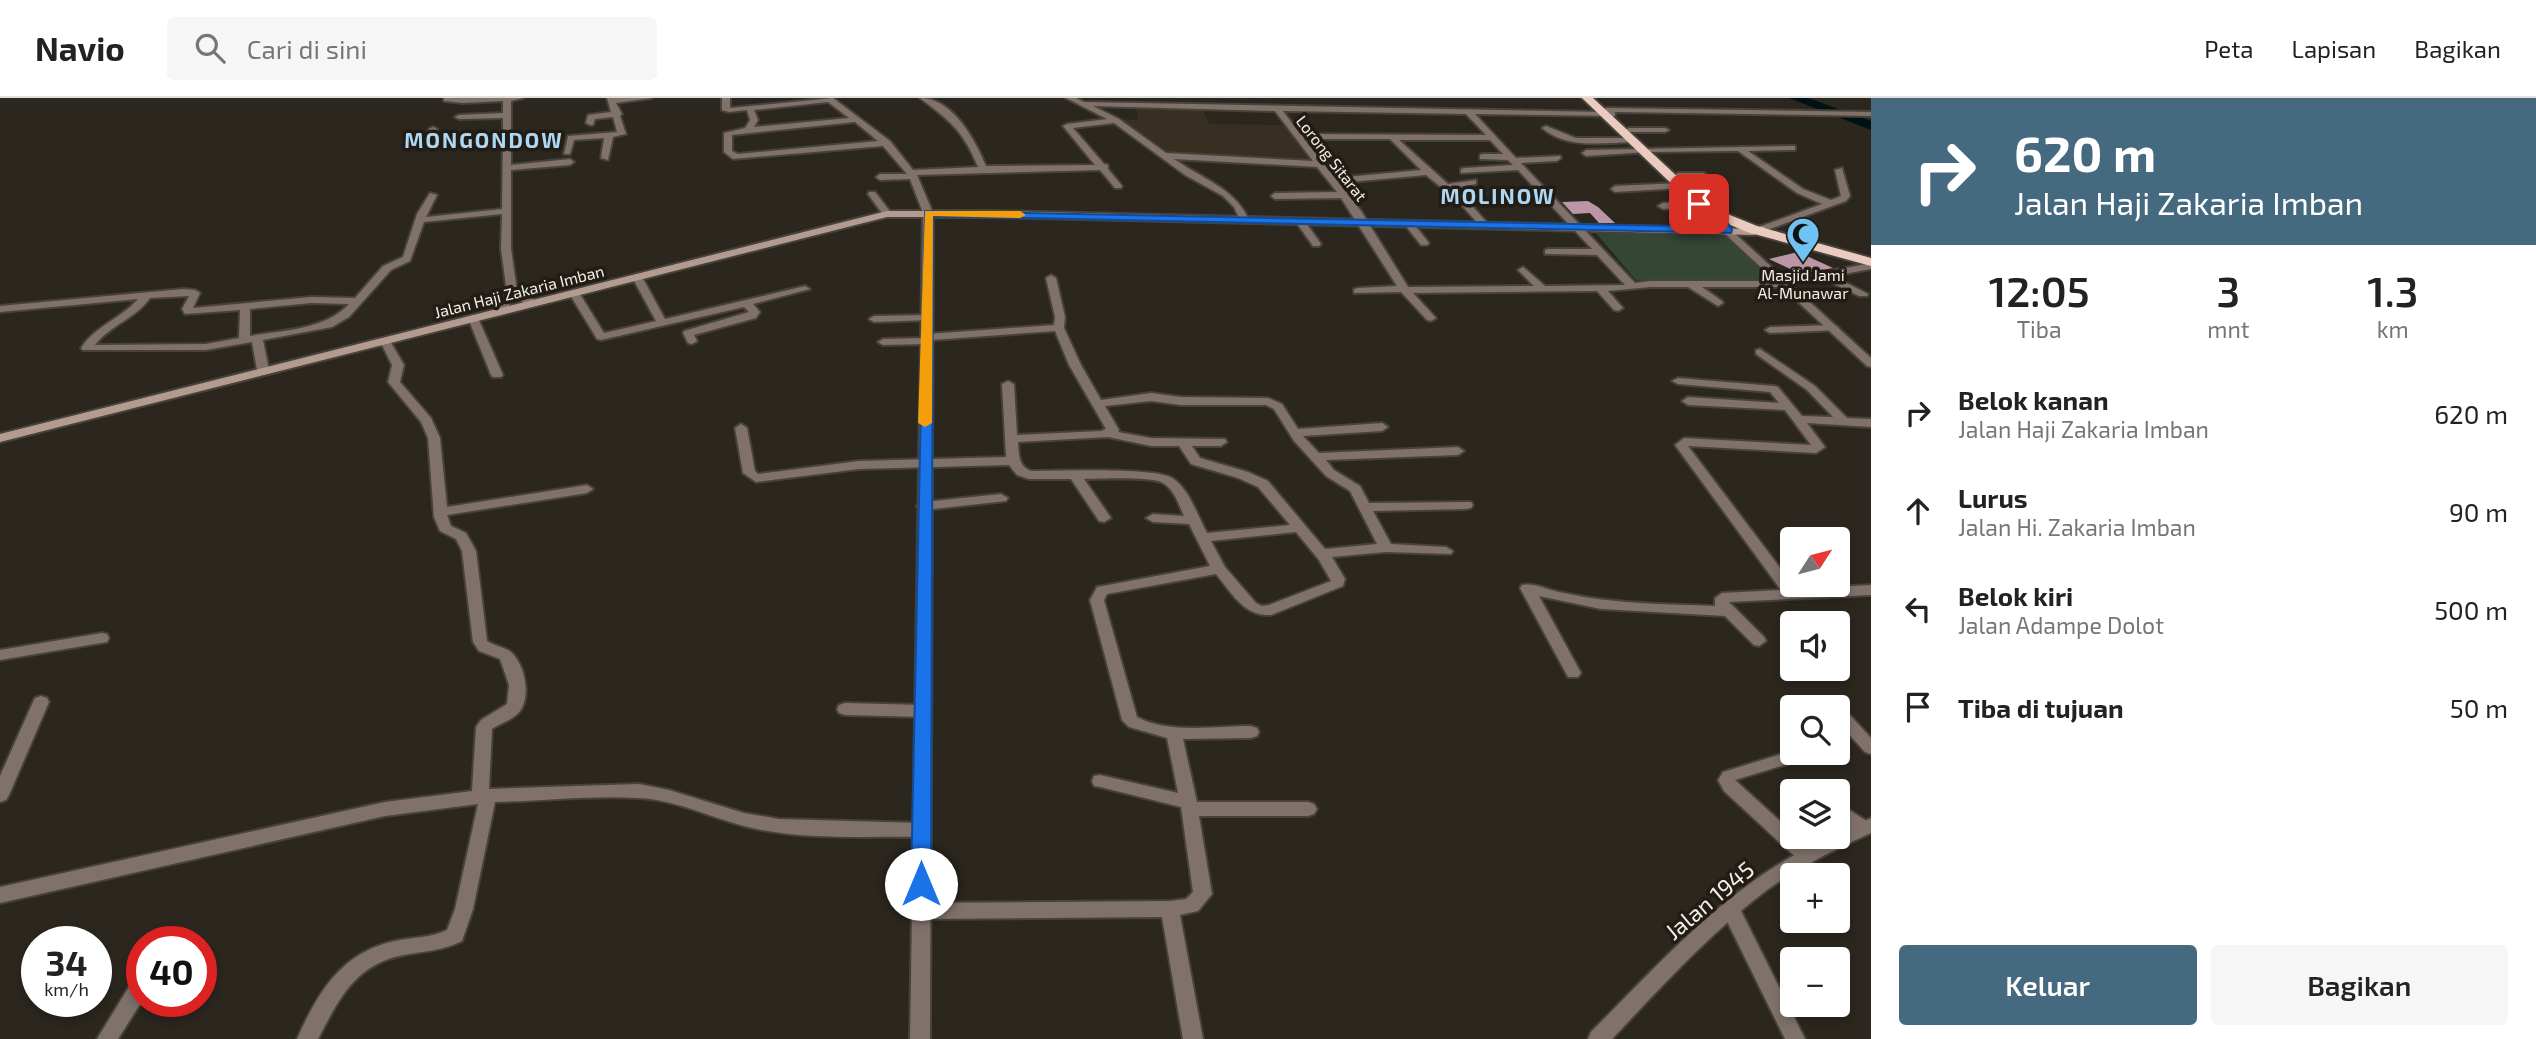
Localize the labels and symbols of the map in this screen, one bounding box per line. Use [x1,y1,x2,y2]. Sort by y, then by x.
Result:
street label: Lorong Sitarat [1293,111,1371,205]
district label: MONGONDOW [404,127,564,152]
pin [1669,174,1729,234]
district label: MOLINOW [1440,183,1556,208]
mosque icon: Masjid Jami Al-Munawar [1784,215,1822,264]
street label: Jalan Haji Zakaria Imban [432,261,606,322]
place label: Masjid Jami Al-Munawar [1757,265,1849,302]
north arrow [1780,527,1850,597]
position arrow [884,847,958,921]
street label: Jalan 1945 [1659,855,1759,945]
speed limit sign: 40 [126,926,217,1017]

